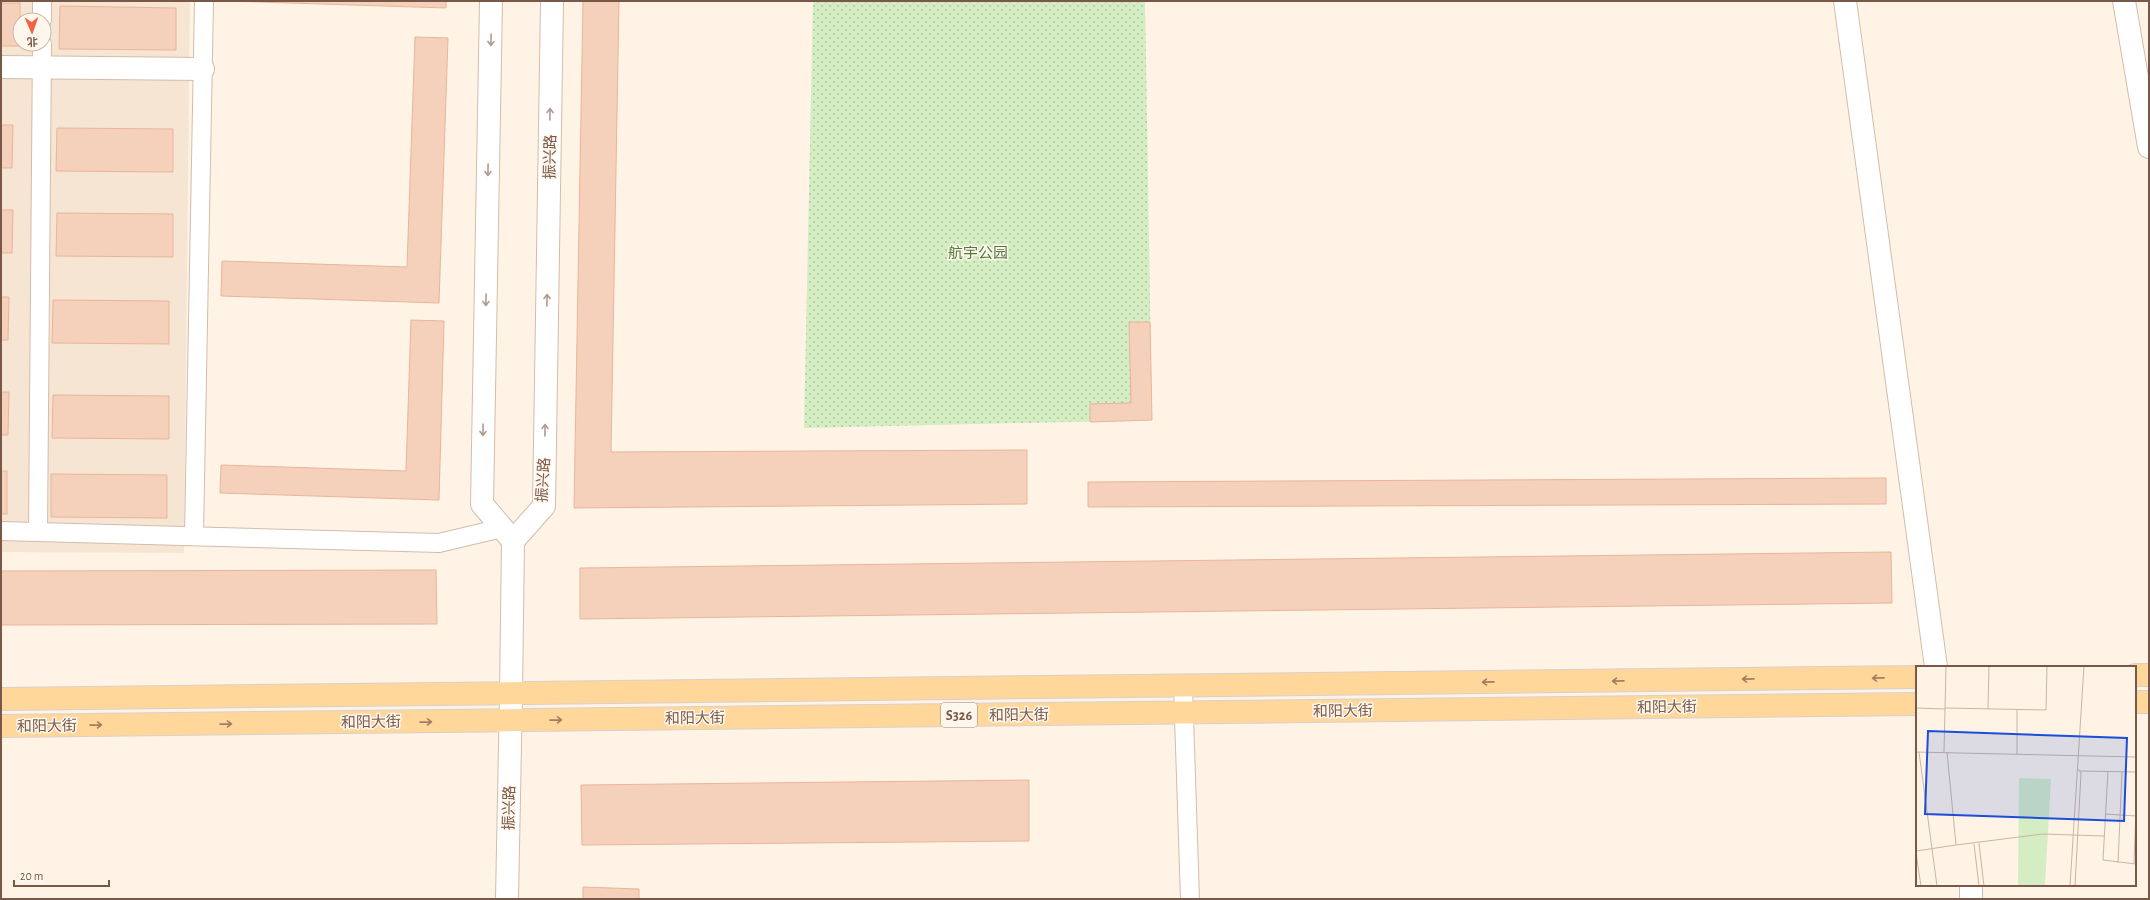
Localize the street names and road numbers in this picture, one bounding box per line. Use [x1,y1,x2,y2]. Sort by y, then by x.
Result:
street label: 振兴路 [542,134,558,180]
street label: 振兴路 [533,457,553,503]
street label: 和阳大街 [1637,698,1697,716]
street label: 和阳大街 [1313,702,1373,720]
road number: S326 [941,703,977,727]
street label: 和阳大街 [989,706,1049,724]
street label: 和阳大街 [665,709,725,727]
street label: 和阳大街 [341,713,401,731]
street label: 和阳大街 [17,717,77,735]
street label: 振兴路 [501,785,517,831]

